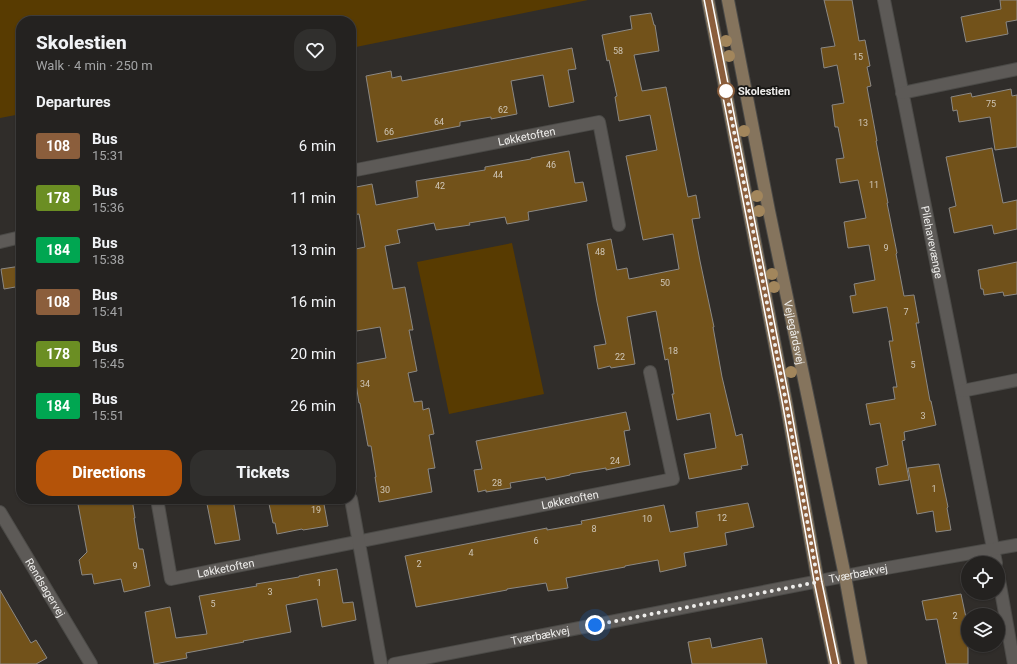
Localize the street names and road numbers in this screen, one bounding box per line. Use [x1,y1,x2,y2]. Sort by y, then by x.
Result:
street label: Løkketoften [497,125,557,149]
street label: Pilehavevænge [918,205,945,280]
street label: Vejlegårdsvej [781,299,807,366]
street label: Løkketoften [540,488,600,512]
street label: Rendsagervej [22,556,67,619]
street label: Løkketoften [196,557,256,581]
street label: Tværbækvej [828,562,889,586]
street label: Tværbækvej [510,624,571,648]

